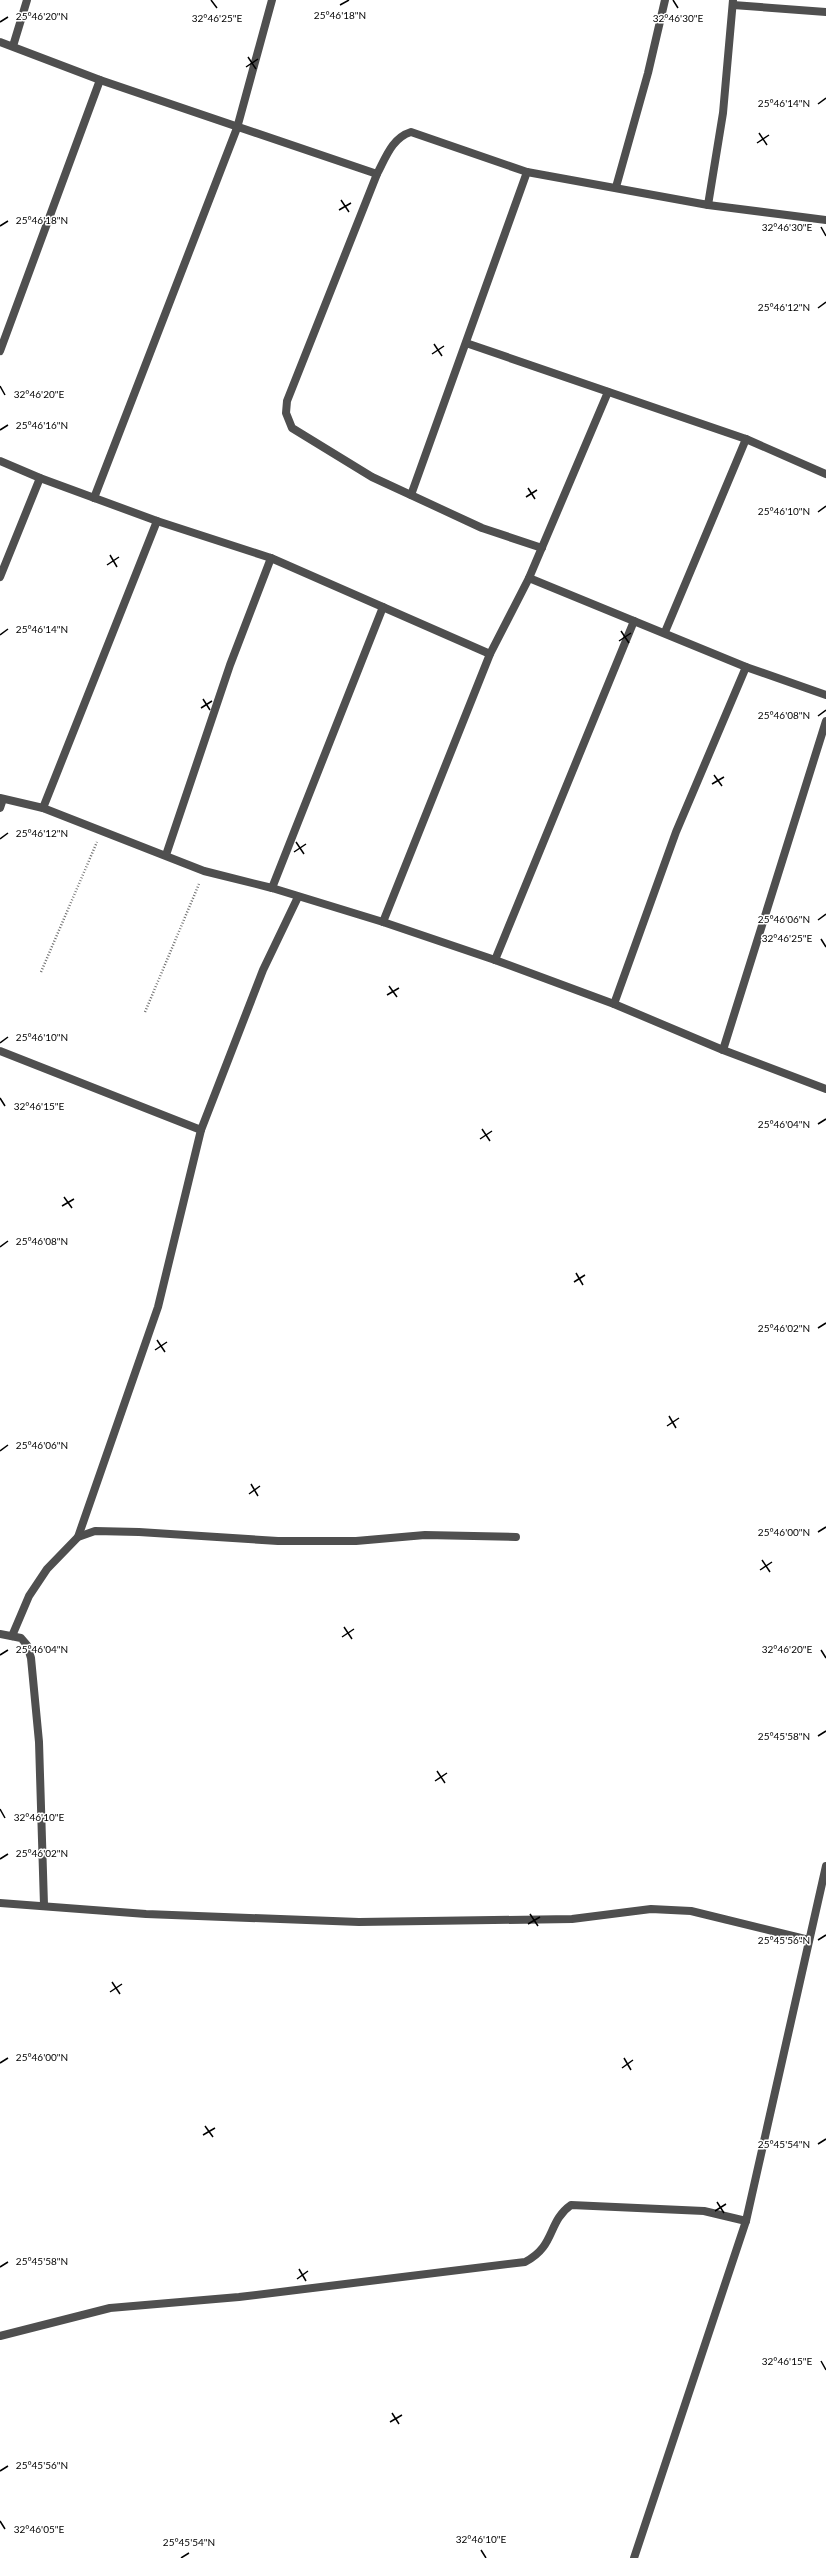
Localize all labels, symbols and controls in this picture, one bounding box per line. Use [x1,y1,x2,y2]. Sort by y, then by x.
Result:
text: 25°46'18"N [314,9,366,21]
text: 25°46'20"N [16,10,68,22]
text: 32°46'25"E [192,12,242,24]
text: 32°46'30"E [653,12,703,24]
text: 25°46'14"N [758,97,810,109]
text: 25°46'18"N [16,214,68,226]
text: 32°46'30"E [762,221,812,233]
text: 25°46'12"N [758,301,810,313]
text: 32°46'20"E [14,388,64,400]
text: 25°46'16"N [16,419,68,431]
text: 25°46'10"N [758,505,810,517]
text: 25°46'14"N [16,623,68,635]
text: 25°46'08"N [758,709,810,721]
text: 25°46'12"N [16,827,68,839]
text: 25°46'06"N [758,913,810,925]
text: 32°46'25"E [762,932,812,944]
text: 25°46'10"N [16,1031,68,1043]
text: 32°46'15"E [14,1100,64,1112]
text: 25°46'04"N [758,1118,810,1130]
text: 25°46'08"N [16,1235,68,1247]
text: 25°46'02"N [758,1322,810,1334]
text: 25°46'06"N [16,1439,68,1451]
text: 25°46'00"N [758,1526,810,1538]
text: 25°46'04"N [16,1643,68,1655]
text: 32°46'20"E [762,1643,812,1655]
text: 25°45'58"N [758,1730,810,1742]
text: 32°46'10"E [14,1811,64,1823]
text: 25°46'02"N [16,1847,68,1859]
text: 25°45'56"N [758,1934,810,1946]
text: 25°46'00"N [16,2051,68,2063]
text: 25°45'54"N [758,2138,810,2150]
text: 25°45'58"N [16,2255,68,2267]
text: 32°46'15"E [762,2355,812,2367]
text: 25°45'56"N [16,2459,68,2471]
text: 32°46'05"E [14,2523,64,2535]
text: 32°46'10"E [456,2533,506,2545]
text: 25°45'54"N [163,2536,215,2548]

